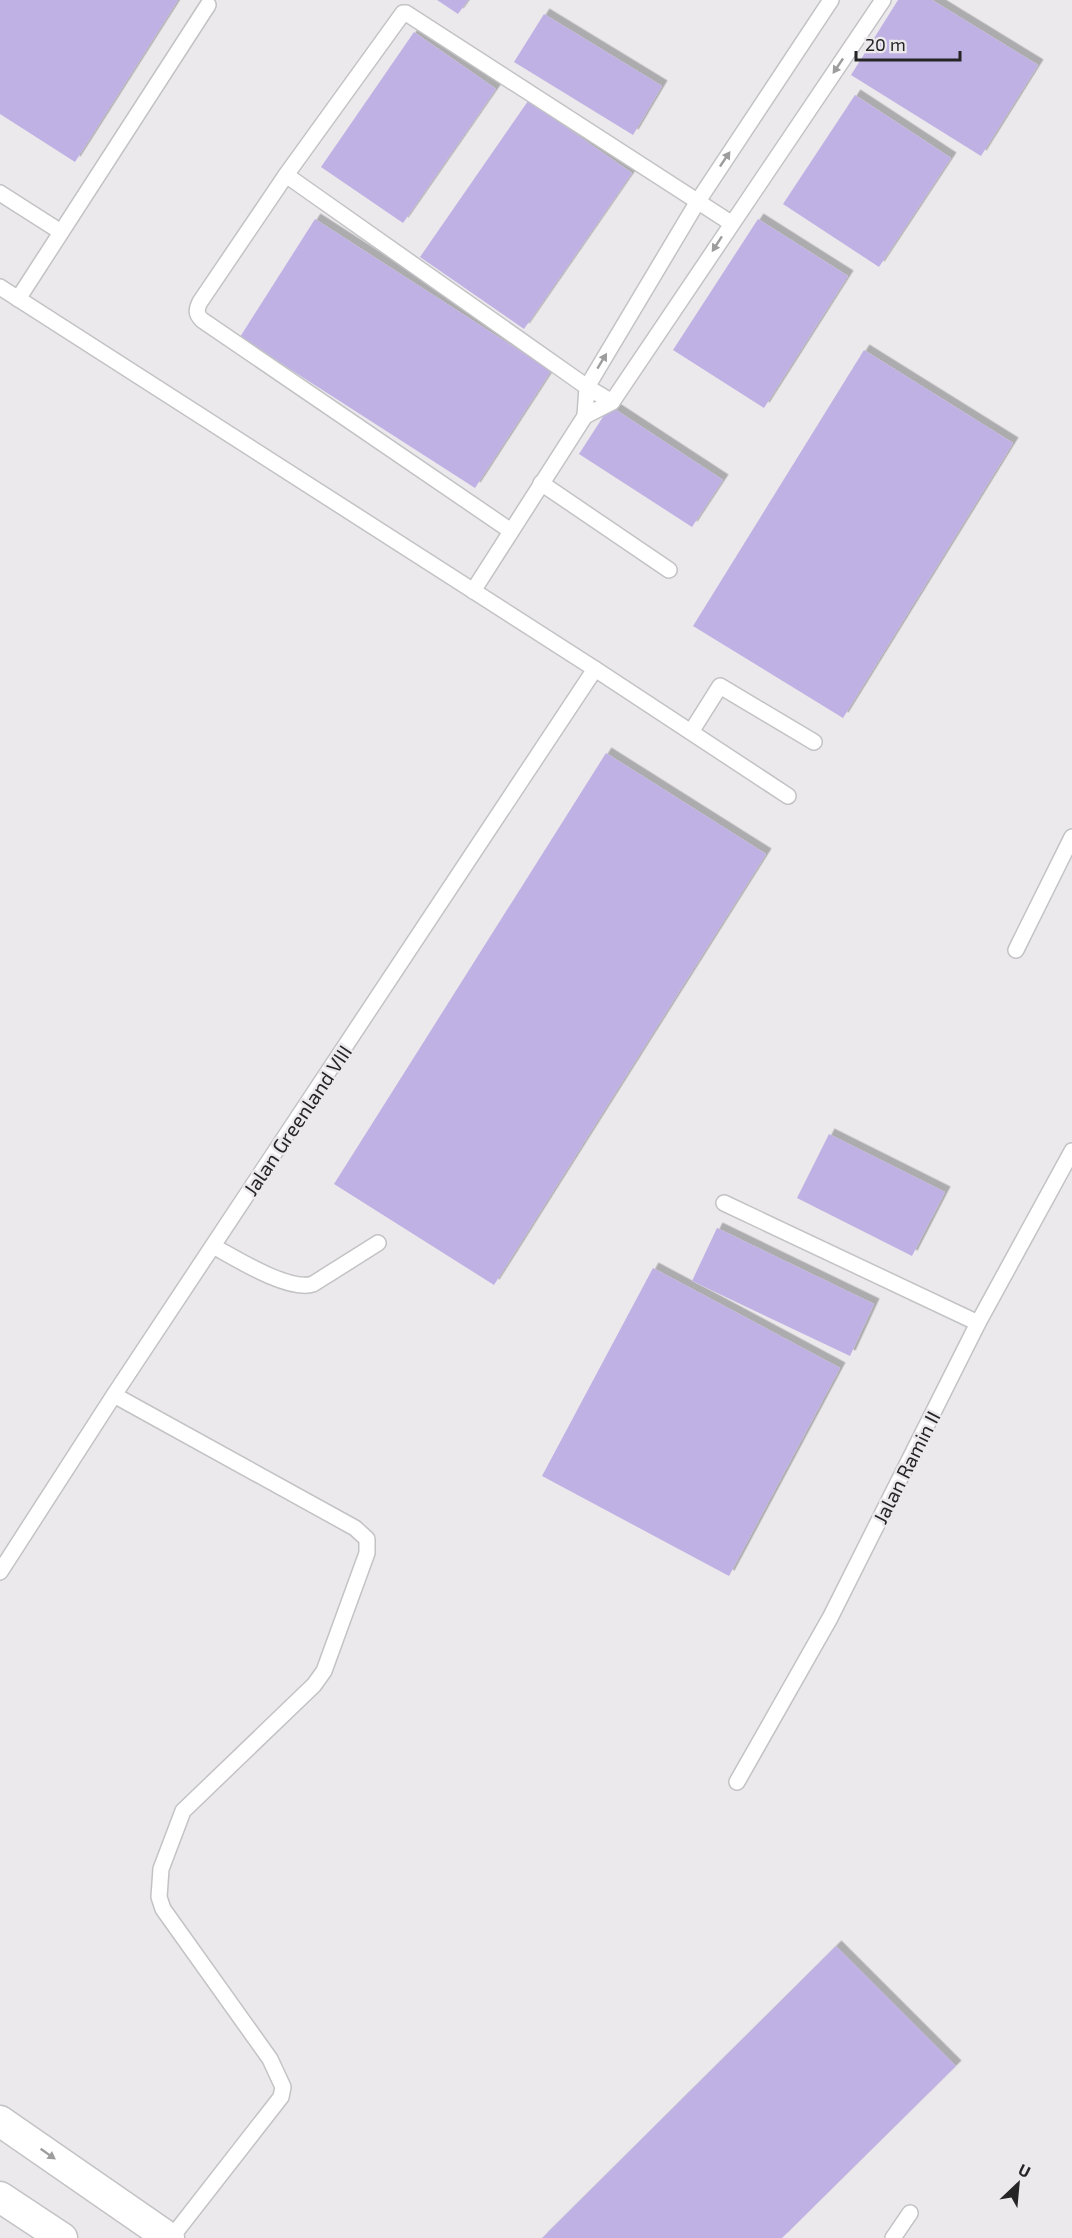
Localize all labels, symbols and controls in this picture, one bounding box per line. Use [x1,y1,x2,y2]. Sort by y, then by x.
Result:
scale bar [856,24,960,62]
text: 20 m [865,33,906,55]
one-way arrow [832,57,844,73]
one-way arrow [720,151,731,167]
one-way arrow [711,236,722,253]
one-way arrow [596,353,607,369]
street label: Jalan Greenland VIII [238,1040,356,1200]
street label: Jalan Ramin II [867,1407,945,1527]
one-way arrow [40,2148,56,2159]
north arrow [988,2154,1048,2214]
text: U [1016,2159,1034,2181]

